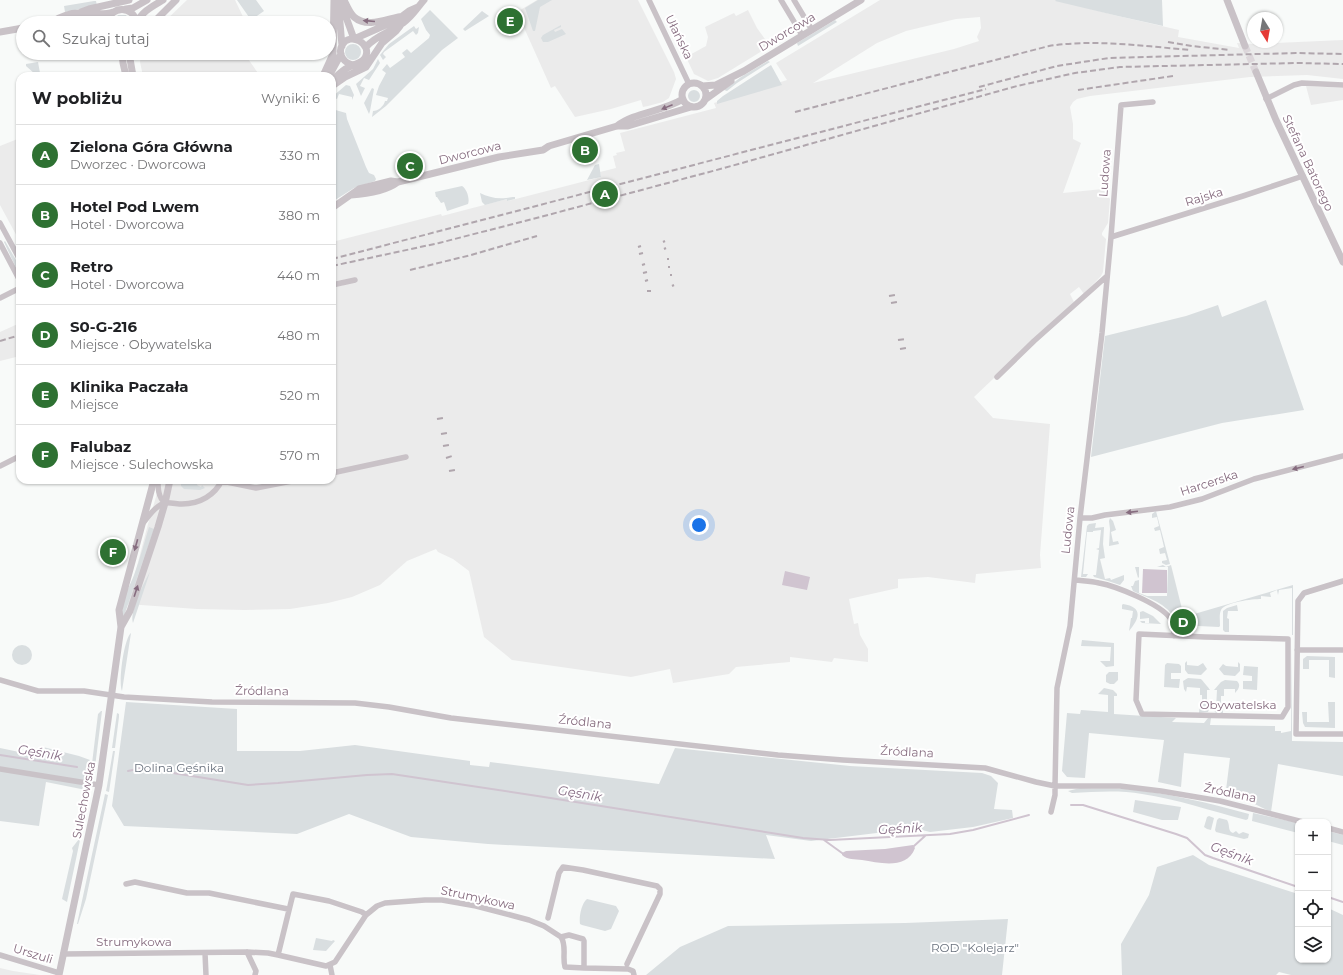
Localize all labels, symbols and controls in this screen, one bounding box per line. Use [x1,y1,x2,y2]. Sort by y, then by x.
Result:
pin: E [497,6,523,36]
street label: Dworcowa [756,9,818,54]
street label: Ułańska [662,12,697,62]
north arrow [1247,12,1283,48]
search box [16,16,336,60]
one-way arrow [363,18,375,25]
icon: search [30,27,52,49]
text: Szukaj tutaj [62,29,150,48]
text: W pobliżu [32,88,122,108]
text: Wyniki: 6 [261,90,320,106]
one-way arrow [661,104,673,110]
street label: Stefana Batorego [1280,112,1337,213]
pin: B [572,135,598,165]
text: Zielona Góra Główna [70,137,233,156]
street label: Dworcowa [437,138,503,168]
text: A [40,147,50,163]
text: 330 m [280,147,320,163]
street label: Ludowa [1095,149,1114,197]
pin: C [397,151,423,181]
text: Dworzec · Dworcowa [70,156,206,172]
pin: A [592,179,618,209]
street label: Rajska [1183,184,1225,209]
text: Hotel Pod Lwem [70,197,199,216]
text: B [40,207,50,223]
text: 380 m [279,207,320,223]
text: Hotel · Dworcowa [70,216,184,232]
text: Retro [70,257,113,276]
text: C [40,267,50,283]
text: 440 m [277,267,320,283]
text: Hotel · Dworcowa [70,276,184,292]
text: S0-G-216 [70,317,137,336]
text: D [40,327,50,343]
text: 480 m [277,327,320,343]
text: Miejsce · Obywatelska [70,336,212,352]
text: Klinika Paczała [70,377,189,396]
text: E [41,387,49,403]
text: 520 m [280,387,320,403]
text: Miejsce [70,396,119,412]
text: Falubaz [70,437,131,456]
text: F [41,447,49,463]
text: 570 m [280,447,320,463]
text: Miejsce · Sulechowska [70,456,214,472]
one-way arrow [1292,465,1304,471]
street label: Harcerska [1178,466,1240,499]
street label: Ludowa [1058,505,1077,555]
one-way arrow [1126,509,1138,515]
your location [689,515,709,535]
pin: F [100,537,126,567]
one-way arrow [133,539,139,551]
one-way arrow [133,585,139,597]
pin: D [1170,607,1196,637]
street label: Źródlana [235,683,289,698]
street label: Obywatelska [1200,697,1276,712]
street label: Źródlana [558,711,613,732]
water label: Gęśnik [17,741,64,764]
street label: Źródlana [880,743,934,760]
street label: Sulechowska [69,760,98,840]
park label: Dolina Gęśnika [134,760,224,775]
street label: Źródlana [1202,780,1258,805]
water label: Gęśnik [557,782,604,805]
water label: Gęśnik [877,819,924,837]
map controls [1295,819,1331,963]
button: + [1295,819,1331,855]
water label: Gęśnik [1208,838,1257,869]
button: − [1295,855,1331,891]
street label: Strumykowa [439,882,517,913]
button: locate [1295,891,1331,927]
button: layers [1295,927,1331,963]
street label: Strumykowa [96,934,172,949]
street label: Urszuli [11,940,55,967]
park label: ROD "Kolejarz" [931,940,1019,955]

